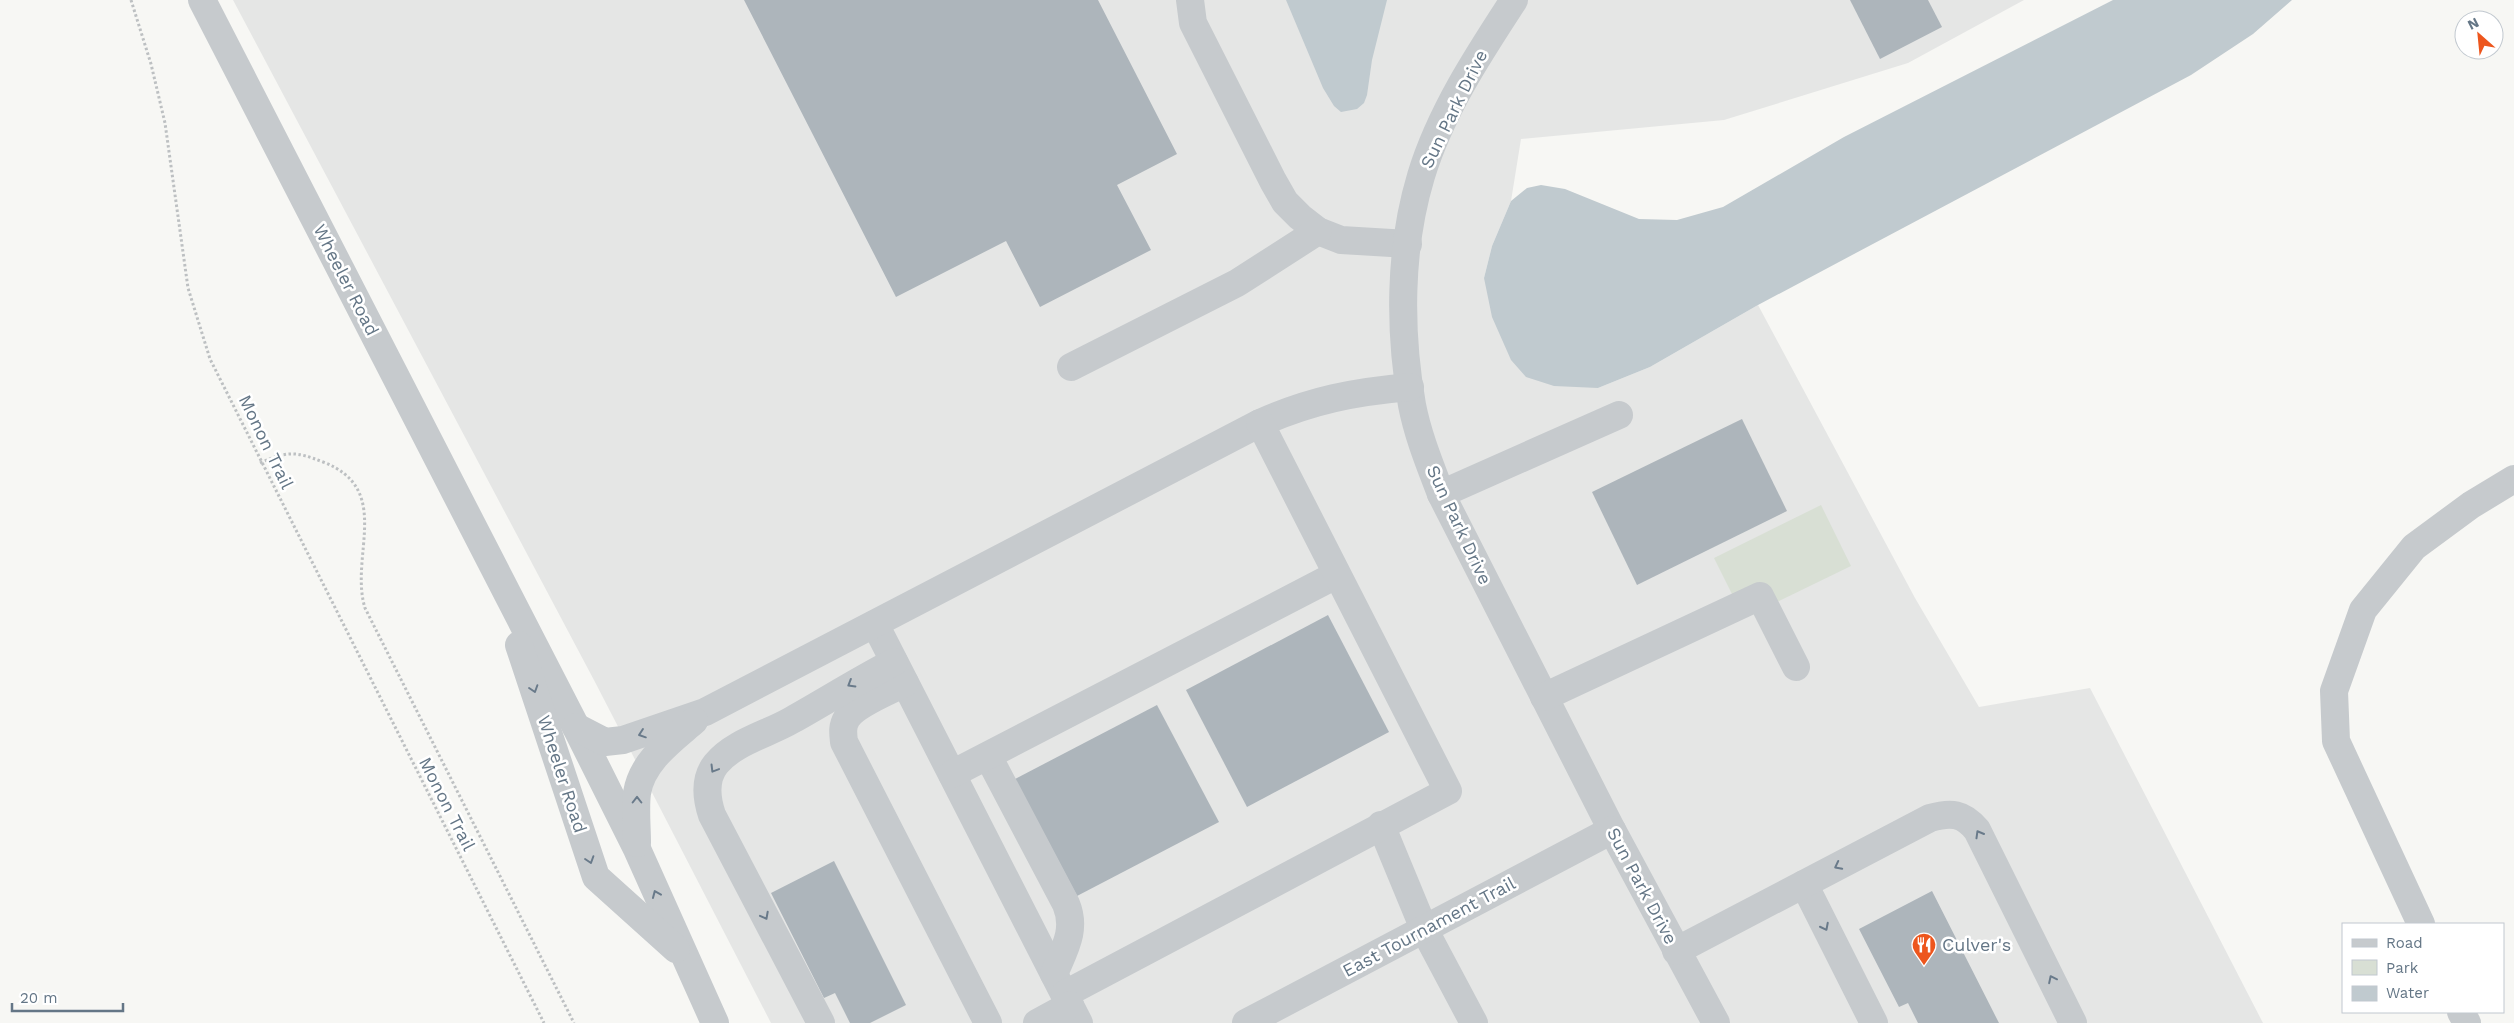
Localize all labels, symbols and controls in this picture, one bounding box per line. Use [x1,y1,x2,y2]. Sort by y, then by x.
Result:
north arrow [2454,10,2504,60]
text: N [2465,14,2481,33]
street label: Sun Park Drive [1416,46,1491,171]
street label: Wheeler Road [309,221,384,339]
street label: Monon Trail [235,391,298,493]
street label: Sun Park Drive [1423,462,1496,588]
one-way arrow [847,678,856,688]
one-way arrow [528,685,538,693]
street label: Wheeler Road [534,713,591,835]
one-way arrow [639,728,647,738]
street label: Monon Trail [415,754,480,854]
one-way arrow [711,764,721,773]
one-way arrow [632,796,642,804]
street label: Sun Park Drive [1603,824,1682,948]
one-way arrow [1975,831,1985,840]
one-way arrow [585,855,595,864]
one-way arrow [1834,860,1843,870]
street label: East Tournament Trail [1339,872,1519,981]
one-way arrow [652,890,663,899]
one-way arrow [759,911,769,920]
one-way arrow [1819,922,1830,931]
legend [2342,923,2504,1013]
restaurant icon: Culver's [1911,932,1937,966]
place label: Culver's [1942,934,2011,955]
text: Road [2386,934,2423,952]
text: Park [2386,959,2419,977]
one-way arrow [2048,976,2058,985]
scale bar [12,980,124,1012]
text: Water [2386,984,2429,1002]
text: 20 m [20,989,58,1007]

